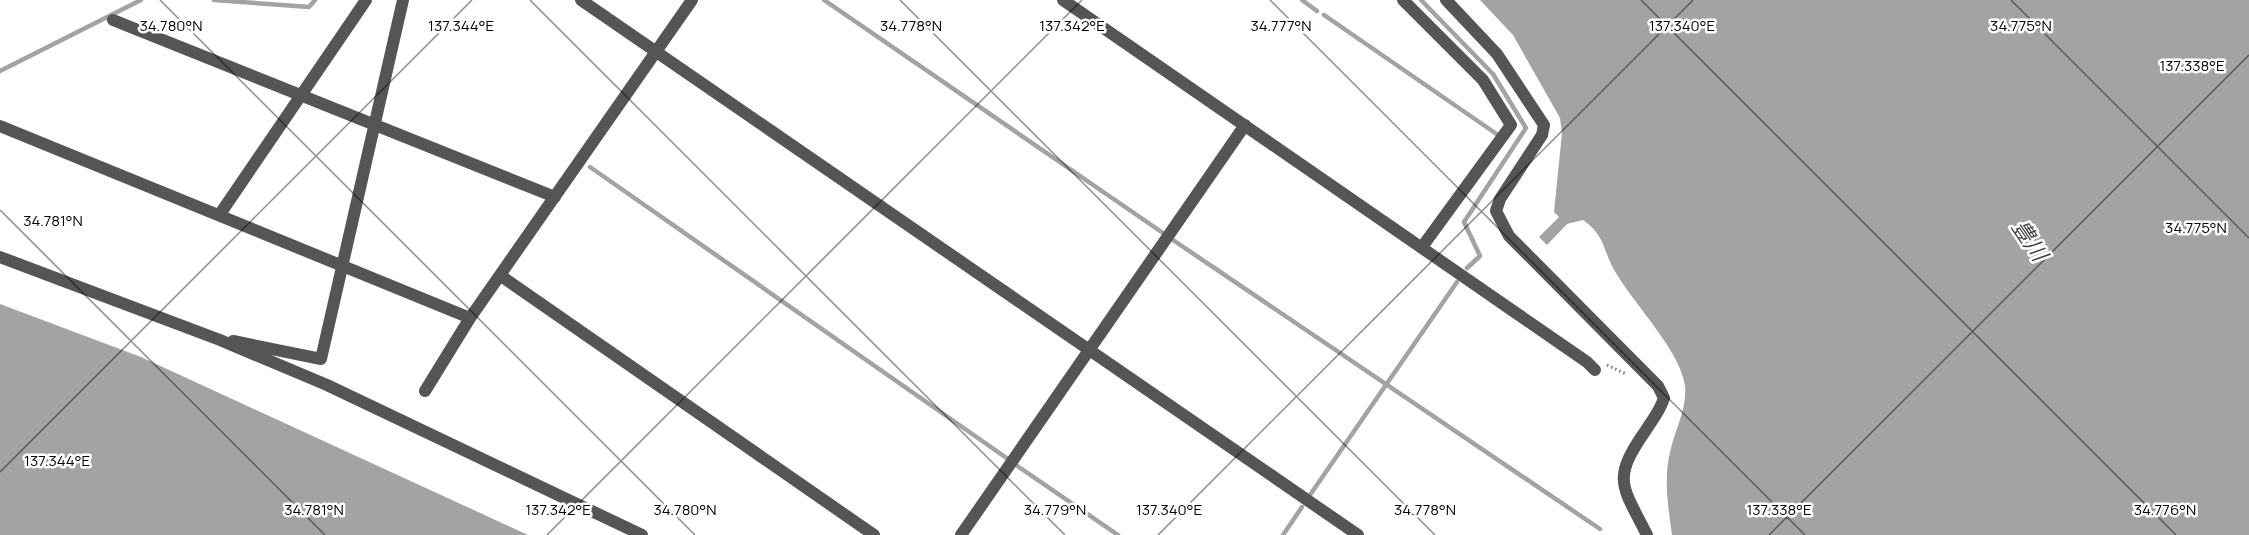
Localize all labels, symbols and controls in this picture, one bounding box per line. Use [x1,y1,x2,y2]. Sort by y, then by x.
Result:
text: 34.780°N [139,15,203,36]
text: 137.344°E [428,15,494,36]
text: 34.778°N [880,15,942,36]
text: 137.342°E [1039,15,1105,36]
text: 34.777°N [1250,15,1312,36]
text: 137.340°E [1649,15,1715,36]
text: 34.775°N [1990,15,2052,36]
text: 137.338°E [2159,55,2225,76]
text: 34.781°N [23,210,83,231]
water label: 豊川 [2005,213,2056,268]
text: 34.775°N [2165,217,2227,238]
text: 137.344°E [24,450,90,471]
text: 34.781°N [284,499,344,520]
text: 137.342°E [525,499,591,520]
text: 34.780°N [653,499,717,520]
text: 34.779°N [1024,499,1086,520]
text: 137.340°E [1136,499,1202,520]
text: 34.778°N [1394,499,1456,520]
text: 137.338°E [1746,499,1812,520]
text: 34.776°N [2134,499,2196,520]

